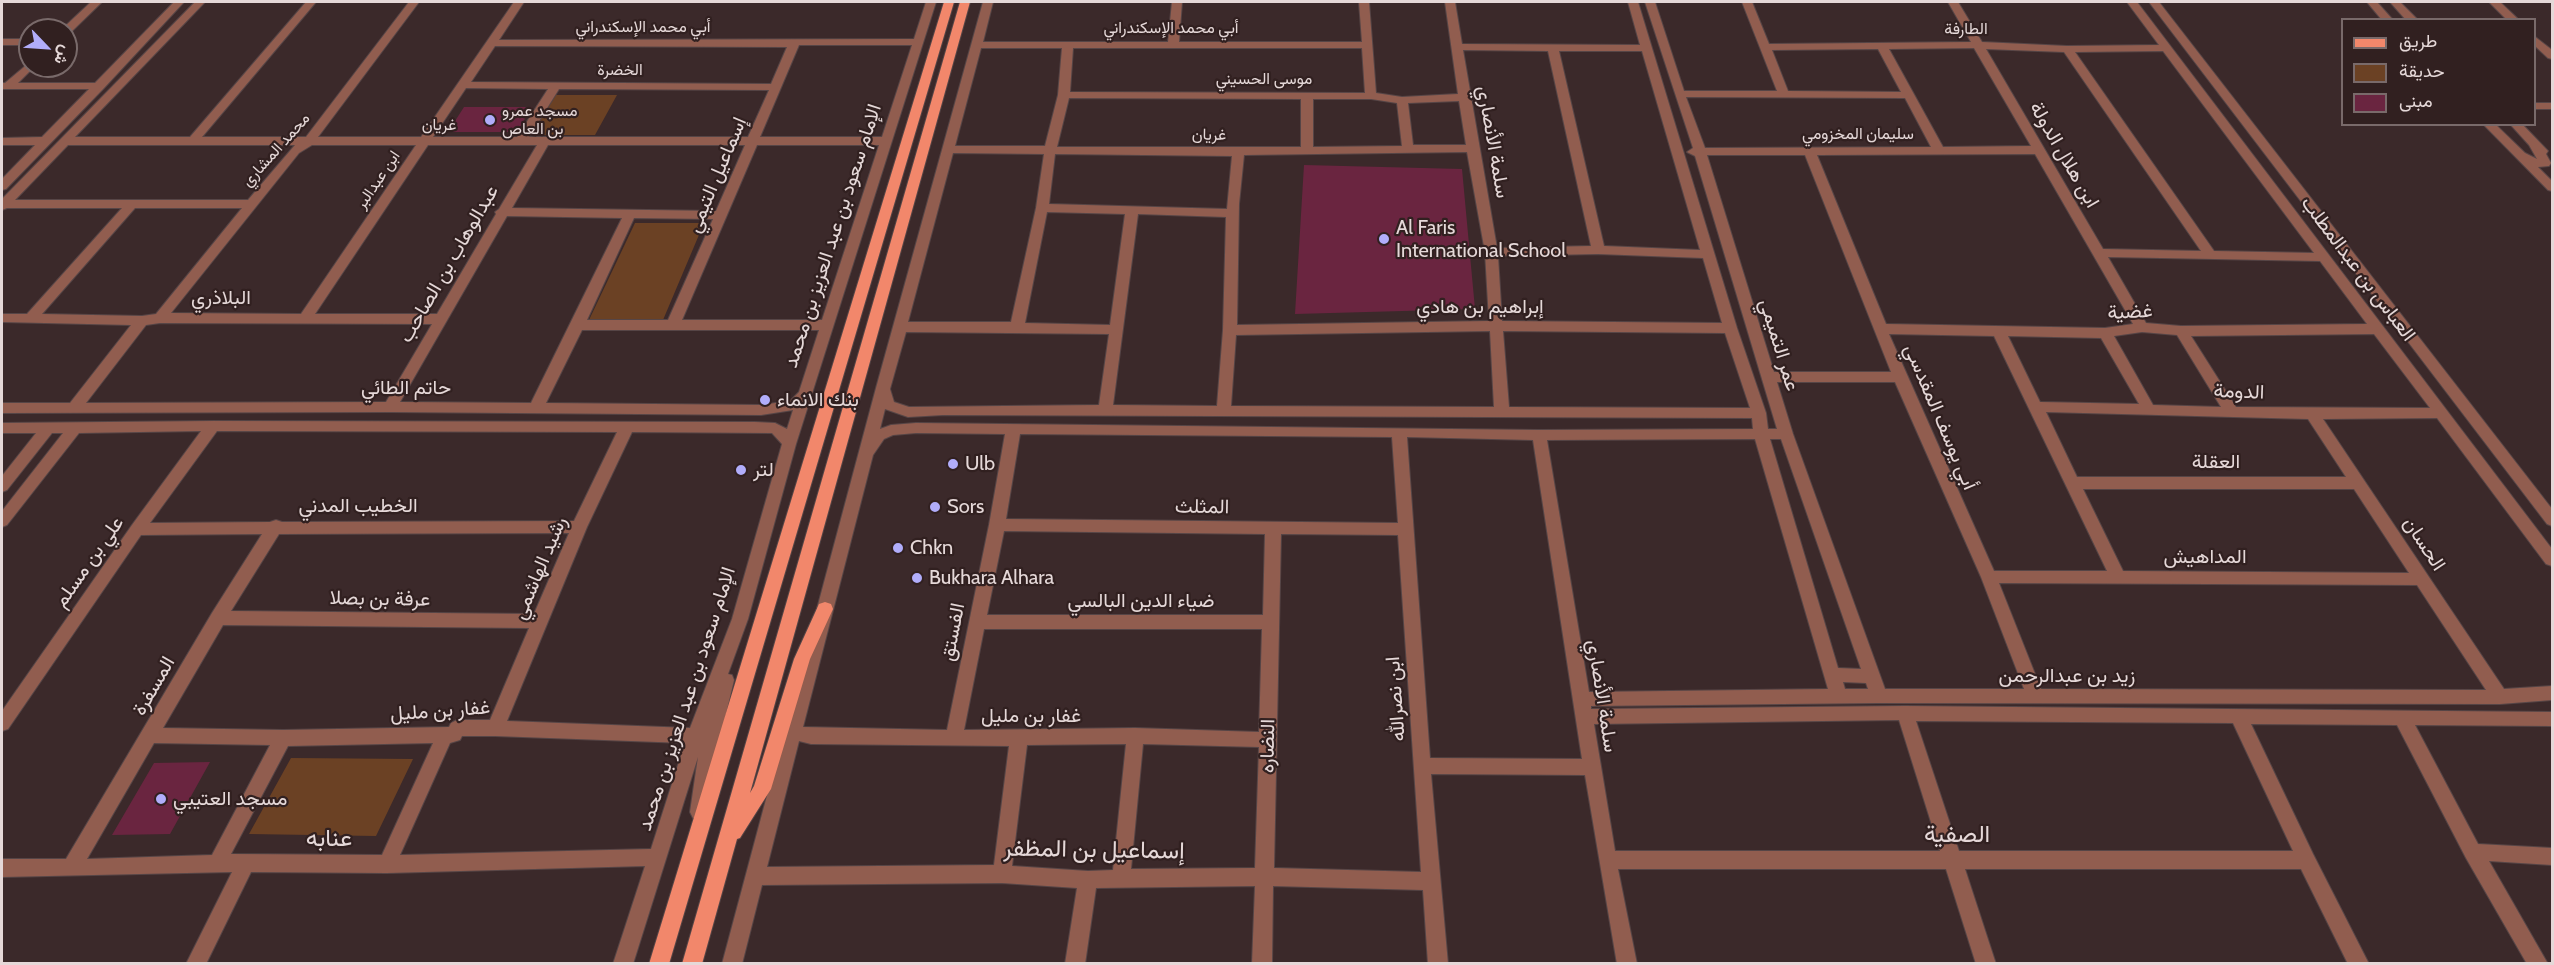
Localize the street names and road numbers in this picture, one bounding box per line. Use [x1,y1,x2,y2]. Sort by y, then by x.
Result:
street label: أبي محمد الإسكندراني [575,17,711,37]
street label: أبي محمد الإسكندراني [1103,18,1239,38]
street label: الطارفة [1944,19,1988,39]
street label: الخضرة [597,60,643,80]
street label: موسى الحسيني [1216,69,1312,89]
street label: سلمة الأنصاري [1471,84,1515,200]
street label: ابن هلال الدولة [2024,98,2104,212]
street label: الإمام سعود بن عبد العزيز بن محمد [779,101,887,371]
street label: محمد المشاري [238,109,314,191]
street label: إسماعيل التيمي [682,114,752,236]
street label: غريان [422,115,456,135]
street label: سليمان المخزومي [1802,124,1914,144]
street label: غريان [1192,125,1226,145]
street label: ابن عبدالبر [352,147,404,213]
street label: عبدالوهاب بن الصاحب [394,181,504,347]
street label: العباس بن عبدالمطلب [2296,192,2420,346]
street label: البلاذري [191,286,251,310]
street label: إبراهيم بن هادي [1416,295,1544,319]
street label: عمر التميمي [1754,296,1804,394]
street label: غضية [2107,299,2153,325]
street label: أبي يوسف المقدسي [1898,340,1982,494]
street label: حاتم الطائي [361,376,451,400]
street label: الدومة [2213,379,2265,405]
street label: العقلة [2192,450,2240,474]
street label: الخطيب المدني [298,494,418,518]
street label: المثلث [1175,495,1229,519]
street label: علي بن مسلم [49,512,129,612]
street label: الحسان [2398,512,2450,576]
street label: رشيد الهاشمي [508,513,572,623]
street label: المداهيش [2163,545,2247,569]
street label: الإمام سعود بن عبد العزيز بن محمد [633,564,741,834]
street label: عرفة بن بصلا [329,586,431,612]
street label: ضياء الدين البالسي [1068,589,1214,613]
street label: الفستق [936,601,970,663]
street label: سلمة الأنصاري [1581,638,1623,754]
street label: المسفرة [128,652,180,720]
street label: ابن نصرالله [1381,656,1411,742]
street label: زيد بن عبدالرحمن [1999,664,2135,688]
street label: غفار بن مليل [389,696,491,726]
street label: غفار بن مليل [981,704,1081,728]
street label: النضاره [1256,719,1280,773]
street label: الصفية [1924,821,1990,849]
street label: عنابه [306,825,352,853]
street label: إسماعيل بن المظفر [1003,834,1185,866]

